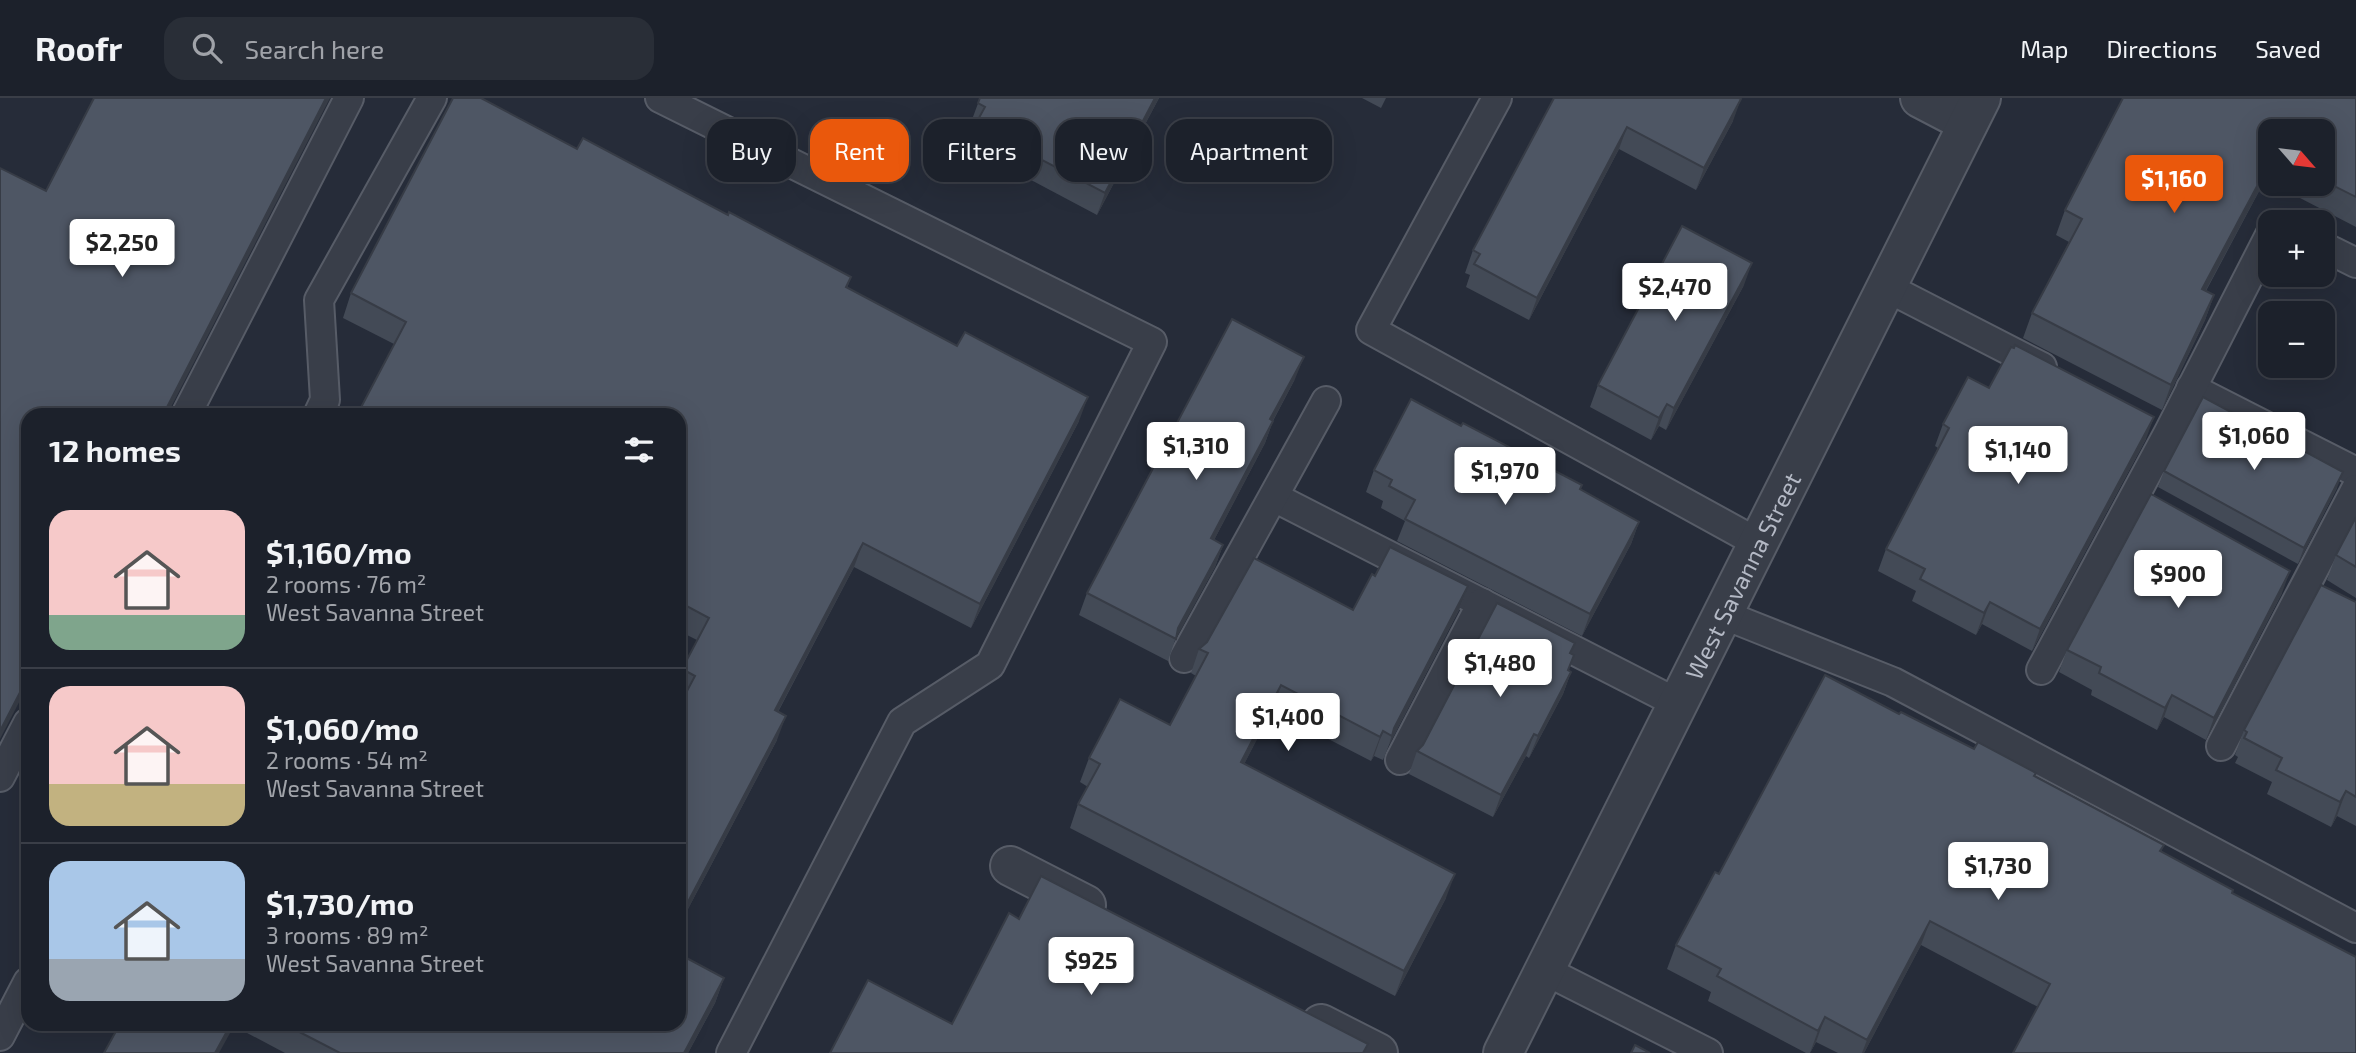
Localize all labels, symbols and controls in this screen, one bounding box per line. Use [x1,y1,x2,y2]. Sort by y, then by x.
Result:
search box [164,17,654,80]
text: Roofr [35,28,122,68]
icon: search [188,29,226,67]
text: Search here [244,33,384,64]
text: Map [2020,34,2068,63]
text: Directions [2106,34,2217,63]
text: Saved [2255,34,2321,63]
chip: Buy [707,119,796,182]
chip: Rent [810,119,909,182]
chip: Filters [923,119,1041,182]
chip: New [1055,119,1152,182]
chip: Apartment [1166,119,1332,182]
north arrow [2258,119,2334,196]
map controls [2258,119,2335,378]
pin: $1,160 [2117,156,2231,215]
text: $1,160 [2141,164,2207,192]
button: + [2258,210,2335,287]
pin: $2,250 [65,220,179,279]
text: $2,250 [86,228,158,256]
pin: $2,470 [1618,264,1732,323]
text: $2,470 [1638,272,1712,300]
button: − [2258,301,2335,378]
pin: $1,060 [2197,412,2311,472]
text: $1,060 [2218,421,2290,449]
pin: $1,310 [1139,422,1253,482]
pin: $1,140 [1961,426,2075,486]
icon: filters [620,431,658,469]
text: $1,310 [1163,431,1229,459]
text: 12 homes [49,432,181,468]
text: $1,140 [1985,435,2051,463]
pin: $1,970 [1448,448,1562,507]
text: $1,970 [1470,456,1540,484]
street label: West Savanna Street [1678,467,1806,684]
text: $1,160/mo [266,534,412,570]
icon: home [105,538,189,622]
pin: $900 [2137,550,2219,610]
text: $900 [2150,559,2206,587]
text: 2 rooms · 76 m² [266,570,426,598]
text: West Savanna Street [266,598,484,626]
pin: $1,480 [1443,640,1557,699]
text: $1,480 [1464,648,1536,676]
pin: $1,400 [1231,694,1345,753]
text: $1,400 [1252,702,1324,730]
text: $1,060/mo [266,710,419,746]
icon: home [105,714,189,798]
text: 2 rooms · 54 m² [266,746,428,774]
text: West Savanna Street [266,774,484,802]
pin: $1,730 [1941,842,2055,902]
text: $1,730 [1964,851,2032,879]
text: $1,730/mo [266,885,414,921]
icon: home [105,889,189,973]
text: 3 rooms · 89 m² [266,921,428,949]
pin: $925 [1050,937,1132,997]
text: $925 [1065,946,1117,974]
text: West Savanna Street [266,949,484,977]

